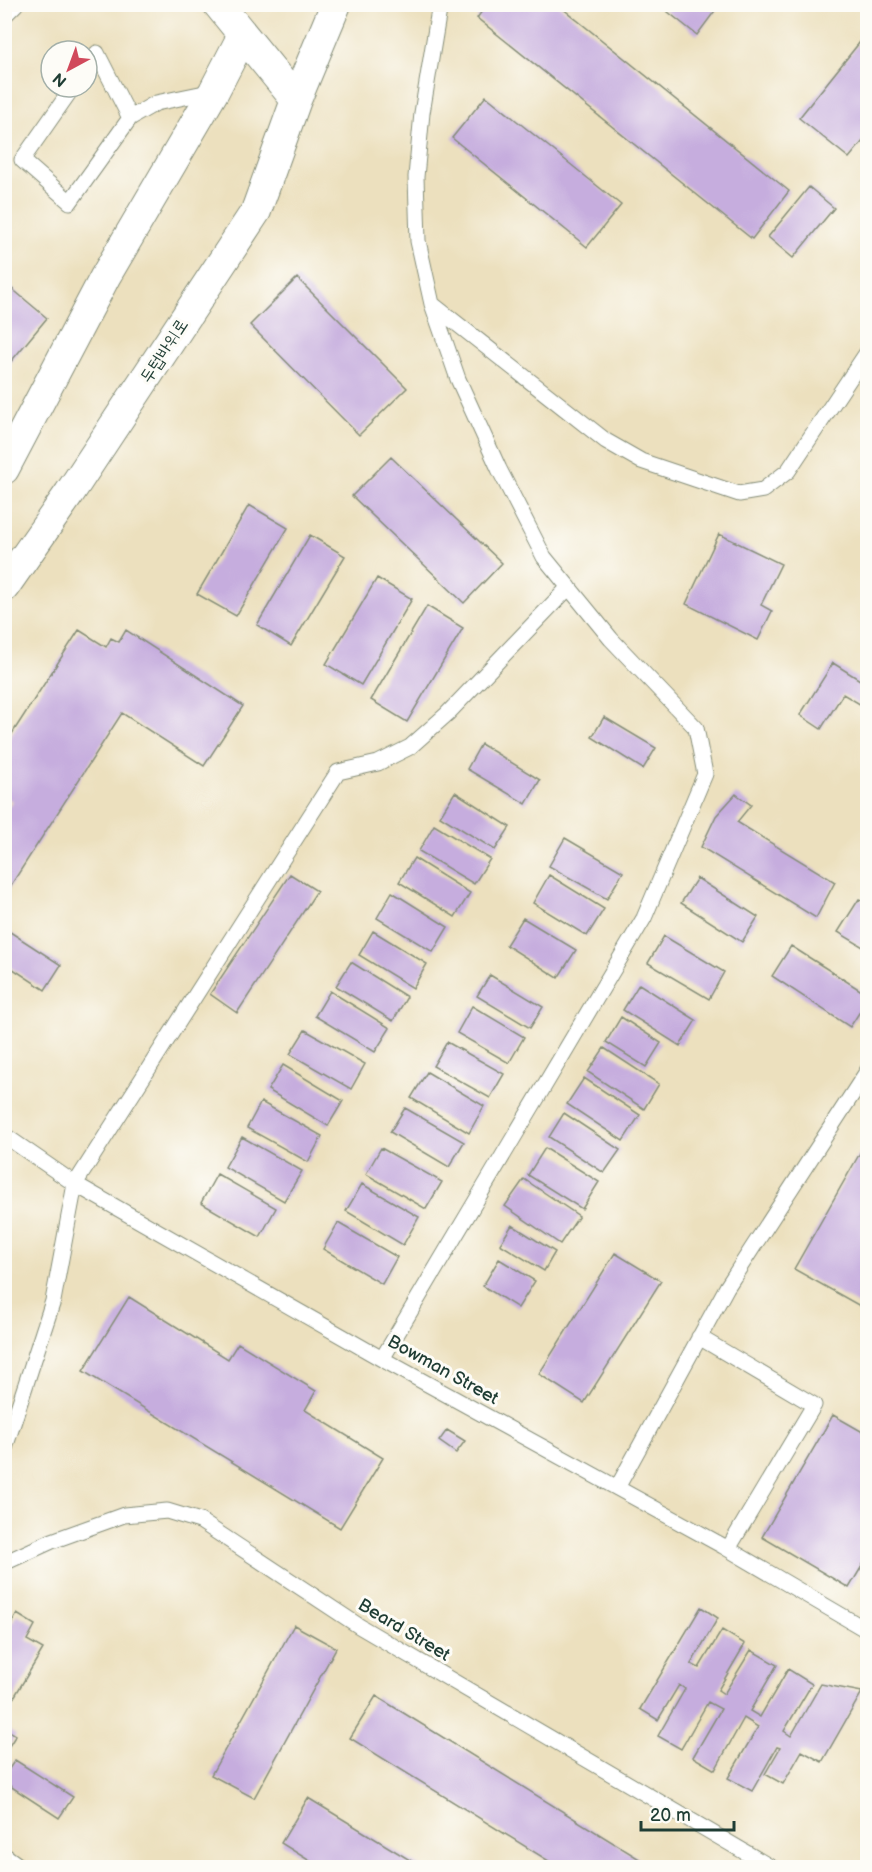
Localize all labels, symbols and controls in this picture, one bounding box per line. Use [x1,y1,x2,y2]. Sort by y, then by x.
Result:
north arrow [39,39,99,99]
text: N [49,68,71,90]
street label: 두텁바위로 [135,315,193,387]
street label: Bowman Street [384,1331,503,1409]
street label: Beard Street [354,1594,454,1666]
scale bar [641,1794,734,1832]
text: 20 m [650,1805,691,1826]

